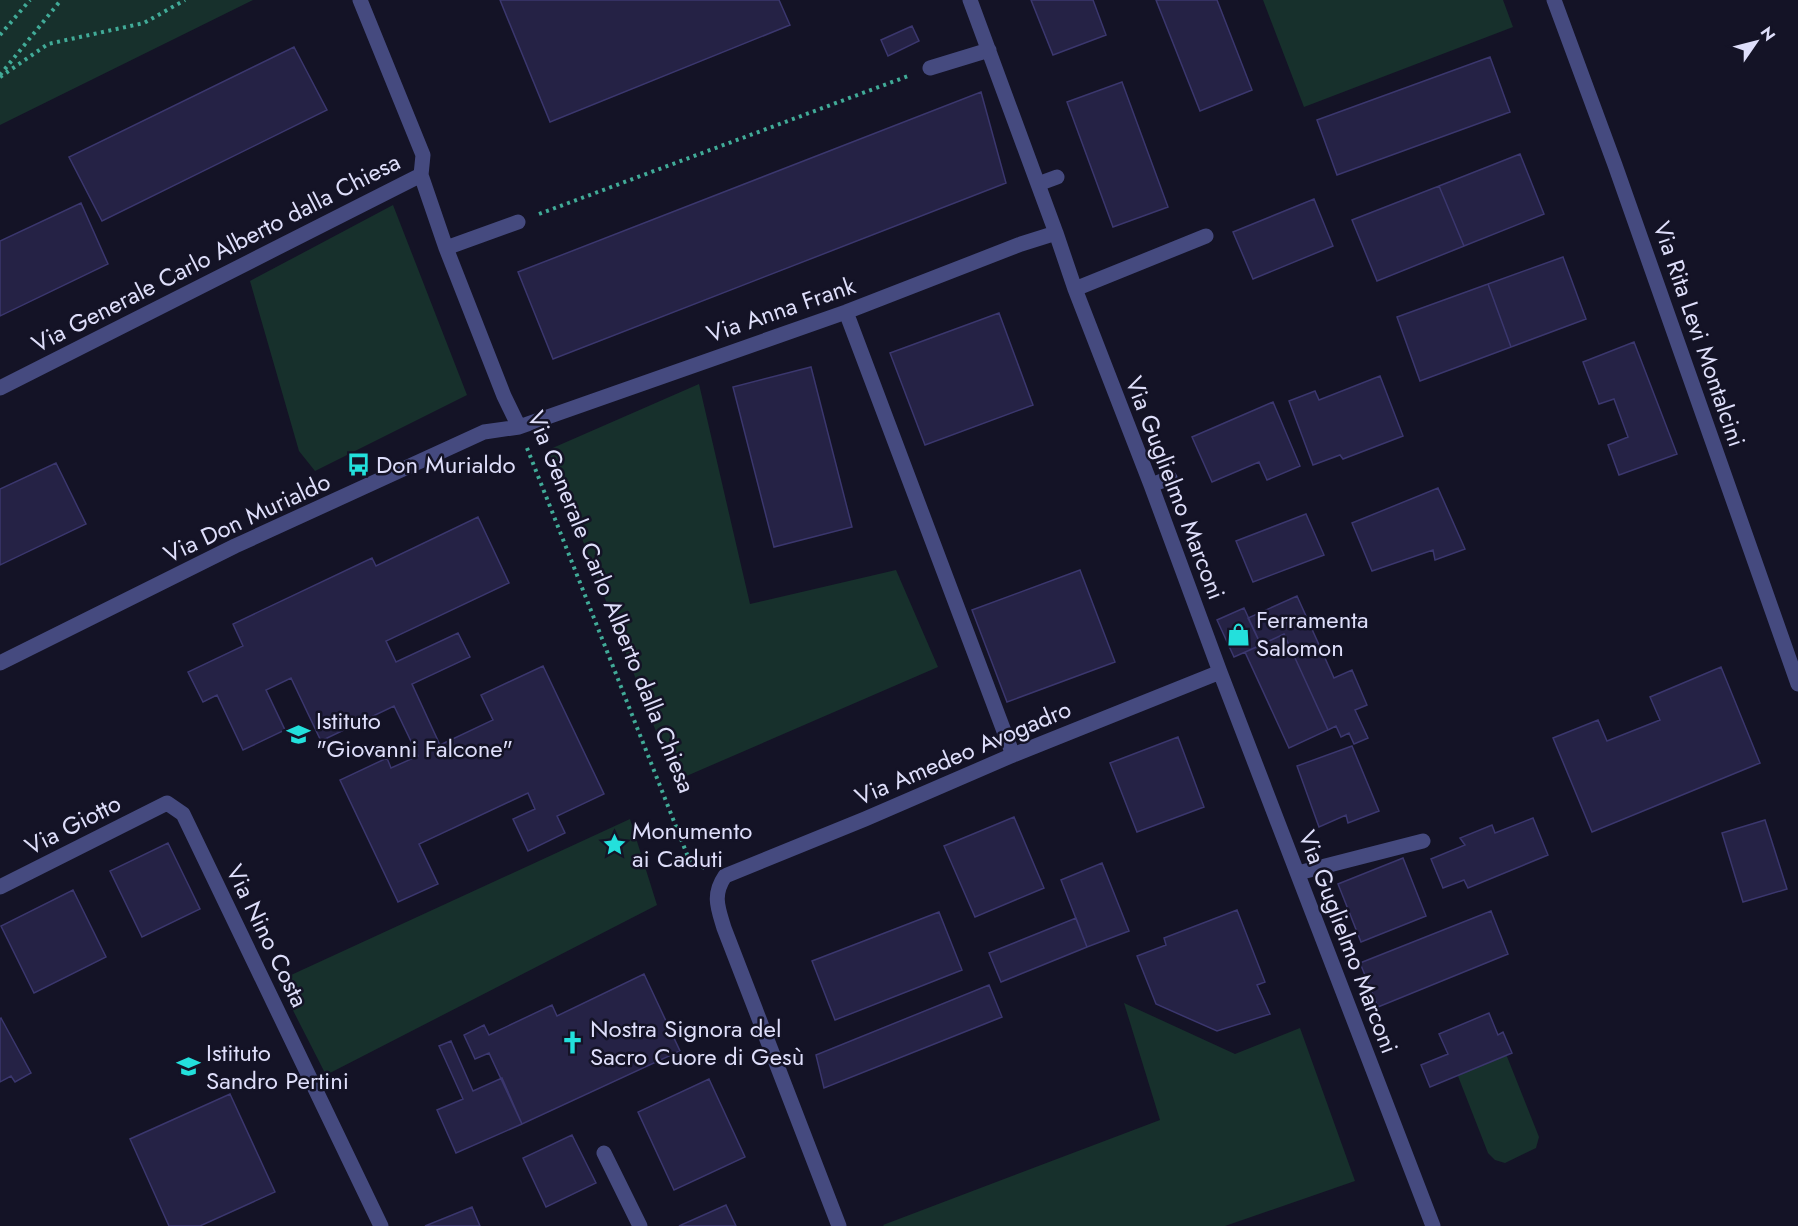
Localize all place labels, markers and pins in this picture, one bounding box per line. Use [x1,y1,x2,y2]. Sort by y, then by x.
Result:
place label: Don Murialdo [376,447,516,482]
bus stop icon: Don Murialdo [345,452,371,478]
place label: Ferramenta Salomon [1256,602,1369,665]
shop icon: Ferramenta Salomon [1225,621,1251,647]
place label: Istituto "Giovanni Falcone" [316,703,513,766]
school or university icon: Istituto "Giovanni Falcone" [285,722,311,748]
place label: Monumento ai Caduti [632,813,752,876]
place icon: Monumento ai Caduti [601,832,627,858]
place label: Nostra Signora del Sacro Cuore di Gesù [590,1011,804,1074]
church icon: Nostra Signora del Sacro Cuore di Gesù [559,1030,585,1056]
place label: Istituto Sandro Pertini [206,1035,349,1098]
school or university icon: Istituto Sandro Pertini [175,1054,201,1080]

